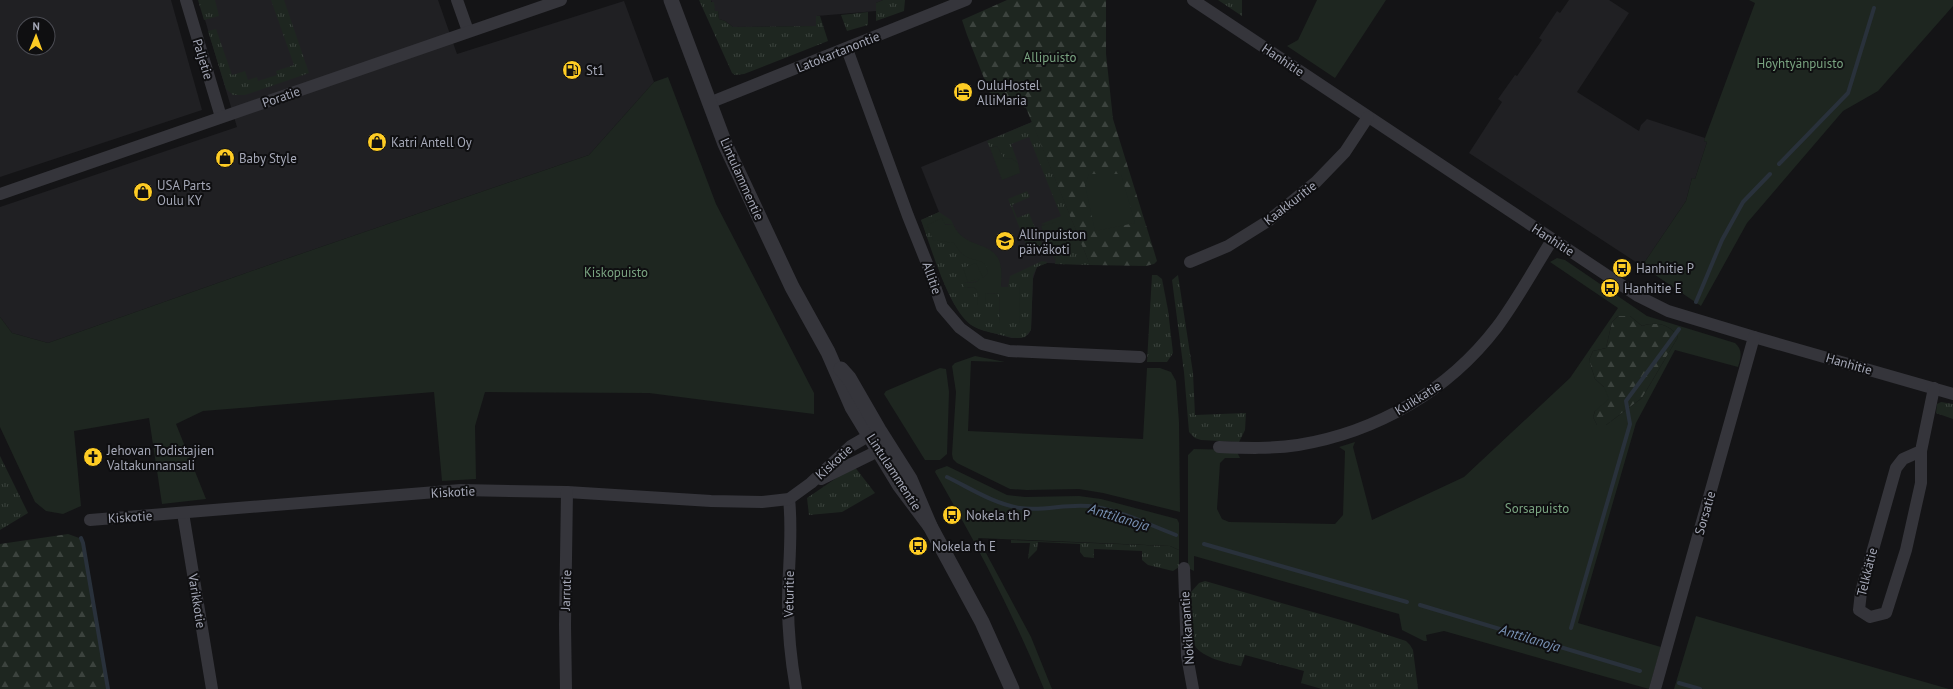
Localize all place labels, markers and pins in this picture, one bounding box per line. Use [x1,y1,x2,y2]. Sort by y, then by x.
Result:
fuel station icon: St1 [561,59,583,81]
place label: St1 [586,62,604,79]
place label: OuluHostel AlliMaria [977,77,1040,109]
hotel icon: OuluHostel AlliMaria [952,81,974,103]
shop icon: Katri Antell Oy [366,131,388,153]
place label: Katri Antell Oy [391,134,472,151]
shop icon: Baby Style [214,147,236,169]
place label: Baby Style [239,150,297,167]
place label: USA Parts Oulu KY [157,177,211,209]
shop icon: USA Parts Oulu KY [132,181,154,203]
place label: Allinpuiston päiväkoti [1019,226,1086,258]
school or university icon: Allinpuiston päiväkoti [994,230,1016,252]
bus stop icon: Hanhitie P [1611,257,1633,279]
place label: Hanhitie P [1636,260,1694,277]
bus stop icon: Hanhitie E [1599,277,1621,299]
place label: Hanhitie E [1624,280,1682,297]
place label: Jehovan Todistajien Valtakunnansali [106,442,214,474]
church icon: Jehovan Todistajien Valtakunnansali [82,446,104,468]
bus stop icon: Nokela th P [941,504,963,526]
place label: Nokela th P [966,507,1030,524]
bus stop icon: Nokela th E [907,535,929,557]
place label: Nokela th E [932,538,996,555]

